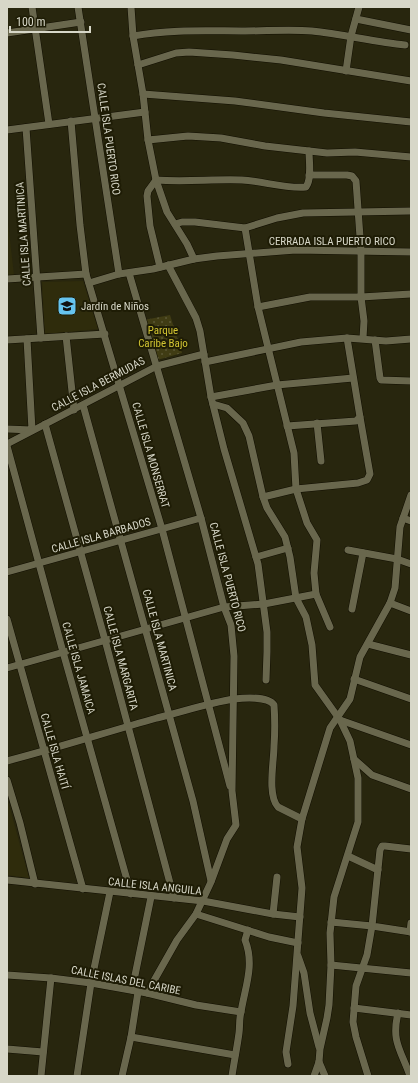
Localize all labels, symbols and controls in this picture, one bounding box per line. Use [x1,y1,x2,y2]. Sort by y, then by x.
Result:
scale bar [10,8,90,34]
text: 100 m [16,15,46,29]
street label: CALLE ISLA PUERTO RICO [94,82,123,196]
street label: CALLE ISLA MARTINICA [13,181,34,287]
street label: CERRADA ISLA PUERTO RICO [269,235,395,248]
school or university icon: Jardín de Niños [56,295,78,317]
place label: Jardín de Niños [81,300,149,313]
park label: Parque Caribe Bajo [138,324,188,350]
street label: CALLE ISLA BERMUDAS [49,354,147,415]
street label: CALLE ISLA MONSERRAT [129,401,172,510]
street label: CALLE ISLA BARBADOS [50,515,153,556]
street label: CALLE ISLA PUERTO RICO [207,521,248,633]
street label: CALLE ISLA MARTINICA [140,588,179,693]
street label: CALLE ISLA MARGARITA [100,605,141,712]
street label: CALLE ISLA JAMAICA [59,621,98,716]
street label: CALLE ISLA HAITÍ [38,712,72,792]
street label: CALLE ISLA ANGUILA [108,875,203,898]
street label: CALLE ISLAS DEL CARIBE [70,963,182,998]

